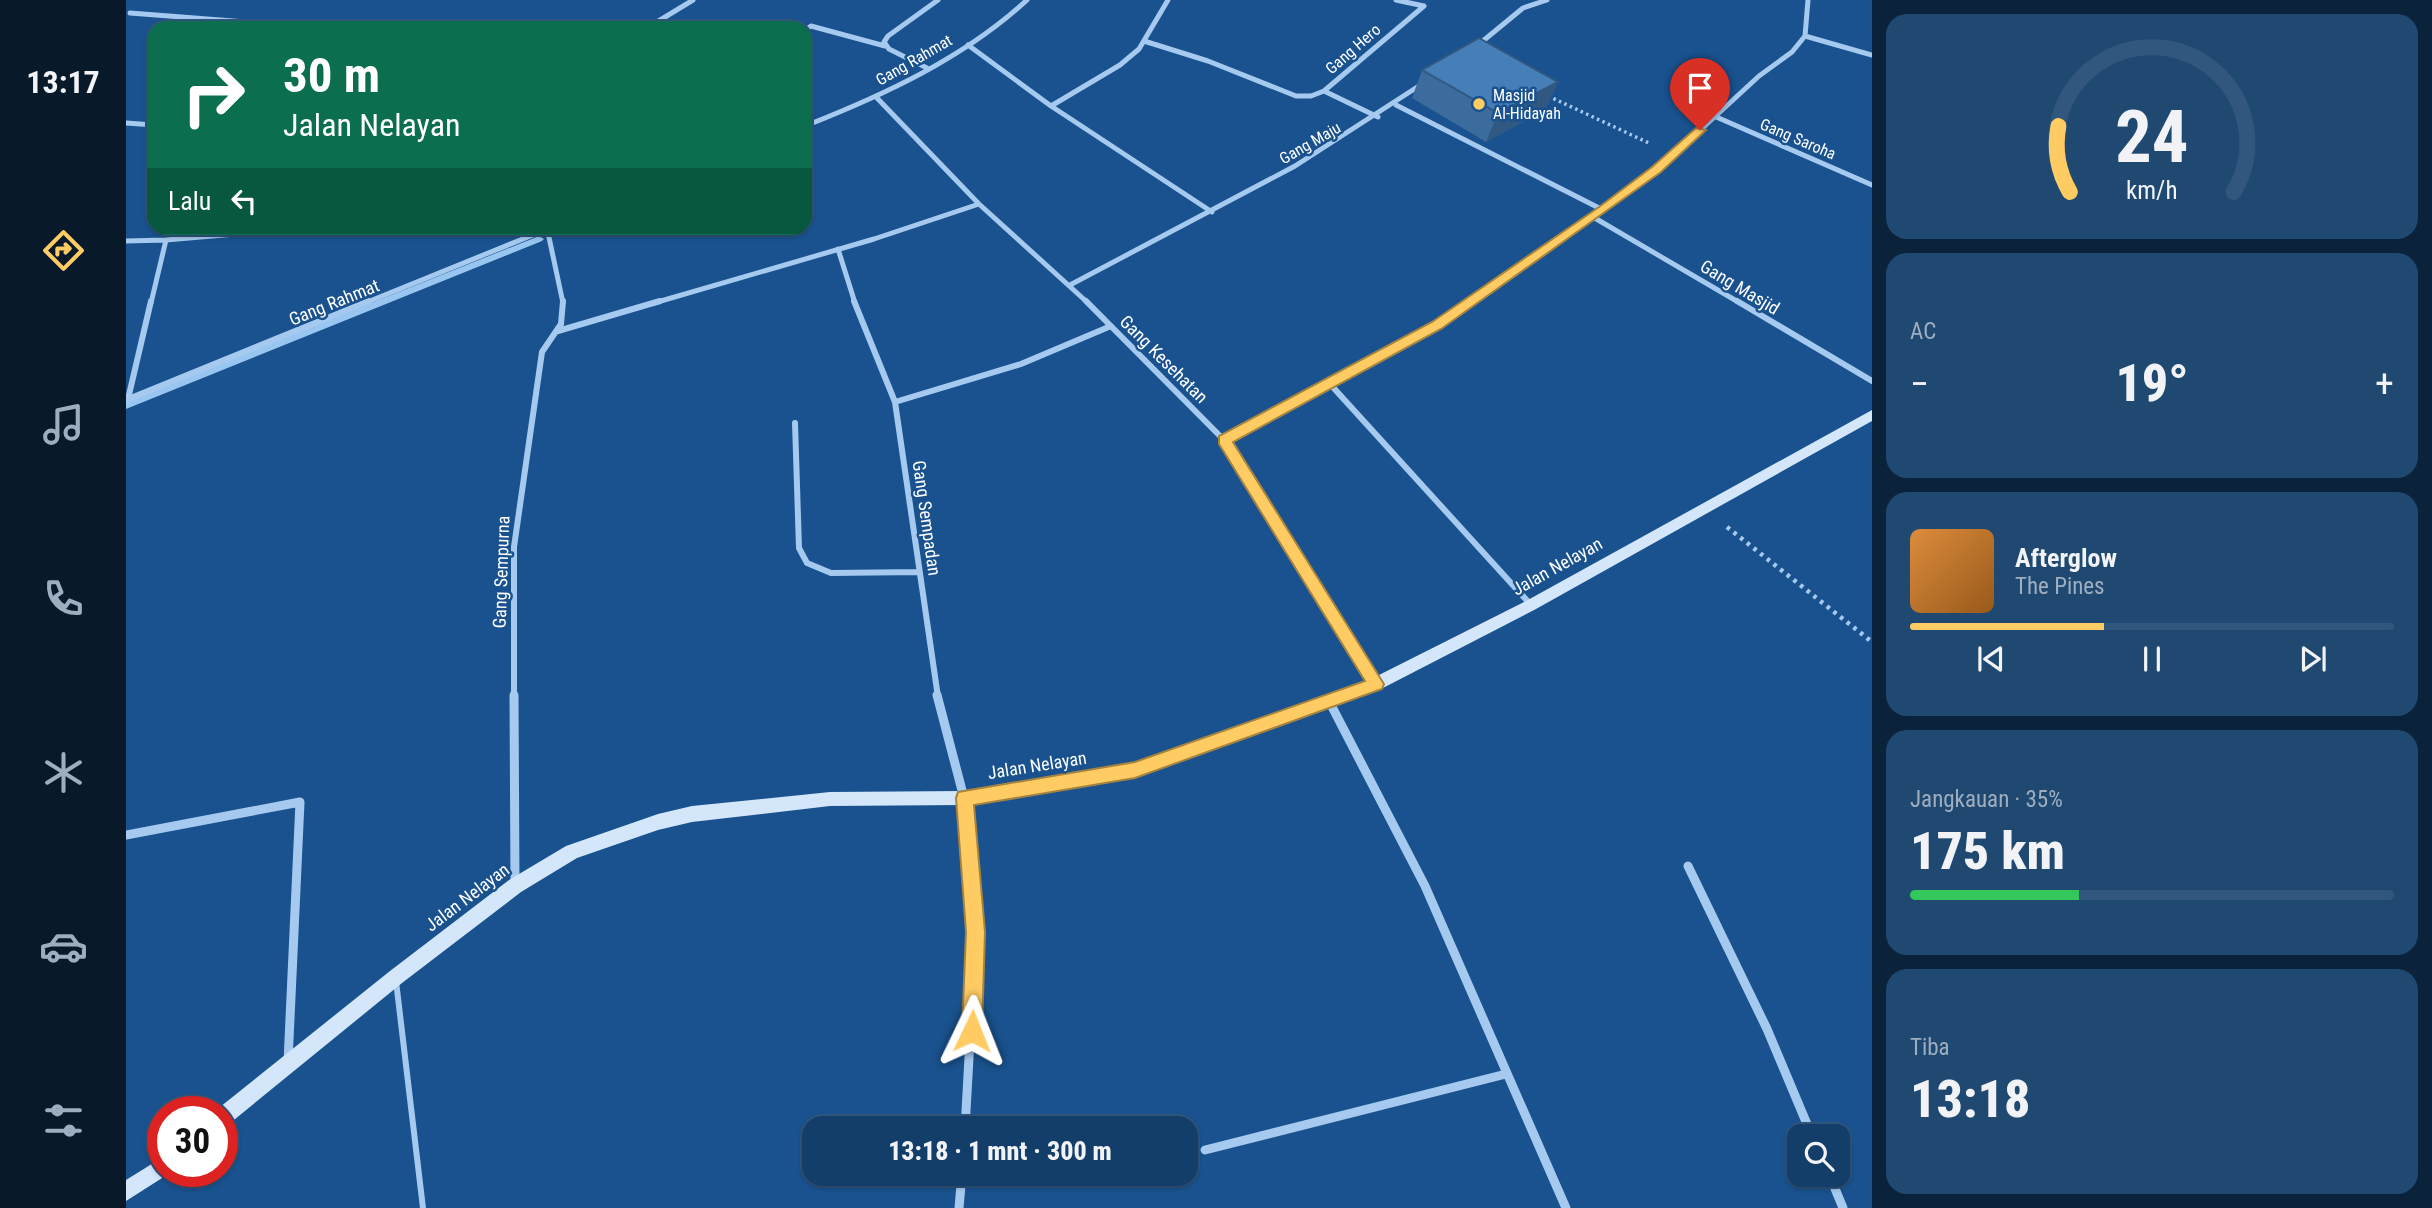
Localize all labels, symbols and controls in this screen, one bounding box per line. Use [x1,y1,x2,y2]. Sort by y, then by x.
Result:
street label: Gang Hero [1322,20,1384,78]
street label: Gang Rahmat [873,30,956,89]
text: 30 m [283,47,380,104]
icon: right [168,49,259,140]
pin [1670,58,1730,130]
text: 13:17 [26,63,100,101]
icon: arrive [1681,69,1719,107]
place label: Masjid Al-Hidayah [1493,86,1561,123]
text: 24 [2115,95,2189,181]
marker: Masjid Al-Hidayah [1471,96,1487,112]
text: Jalan Nelayan [283,106,461,144]
street label: Gang Saroha [1757,115,1839,163]
street label: Gang Maju [1276,118,1344,168]
text: km/h [2126,176,2178,205]
icon: left [225,182,263,220]
text: Lalu [168,186,211,216]
icon: directions [39,226,88,275]
street label: Gang Masjid [1697,255,1783,319]
street label: Gang Rahmat [286,274,382,330]
street label: Gang Kesehatan [1116,311,1212,407]
text: AC [1910,318,1936,345]
text: 19° [2115,353,2189,414]
text: − [1910,362,1929,406]
text: + [2375,362,2394,406]
icon: music [39,400,88,449]
street label: Gang Sempadan [909,459,945,577]
street label: Gang Sempurna [489,515,513,629]
street label: Jalan Nelayan [1508,533,1606,599]
text: Afterglow [2015,543,2117,573]
text: The Pines [2015,573,2105,600]
icon: phone [39,574,88,623]
icon: previous [1972,640,2010,678]
icon: pause [2133,640,2171,678]
icon: next [2294,640,2332,678]
street label: Jalan Nelayan [986,747,1088,783]
icon: climate [39,748,88,797]
text: Jangkauan · 35% [1910,786,2063,813]
text: 175 km [1910,821,2065,882]
street label: Jalan Nelayan [421,859,513,935]
icon: car [39,922,88,971]
position arrow [935,994,1009,1068]
text: Tiba [1910,1034,1950,1061]
text: 13:18 [1910,1069,2030,1130]
icon: filters [39,1096,88,1145]
speed limit sign: 30 [147,1096,238,1187]
map controls [1787,1124,1850,1187]
button: search [1787,1124,1850,1187]
text: 13:18 · 1 mnt · 300 m [888,1136,1112,1166]

